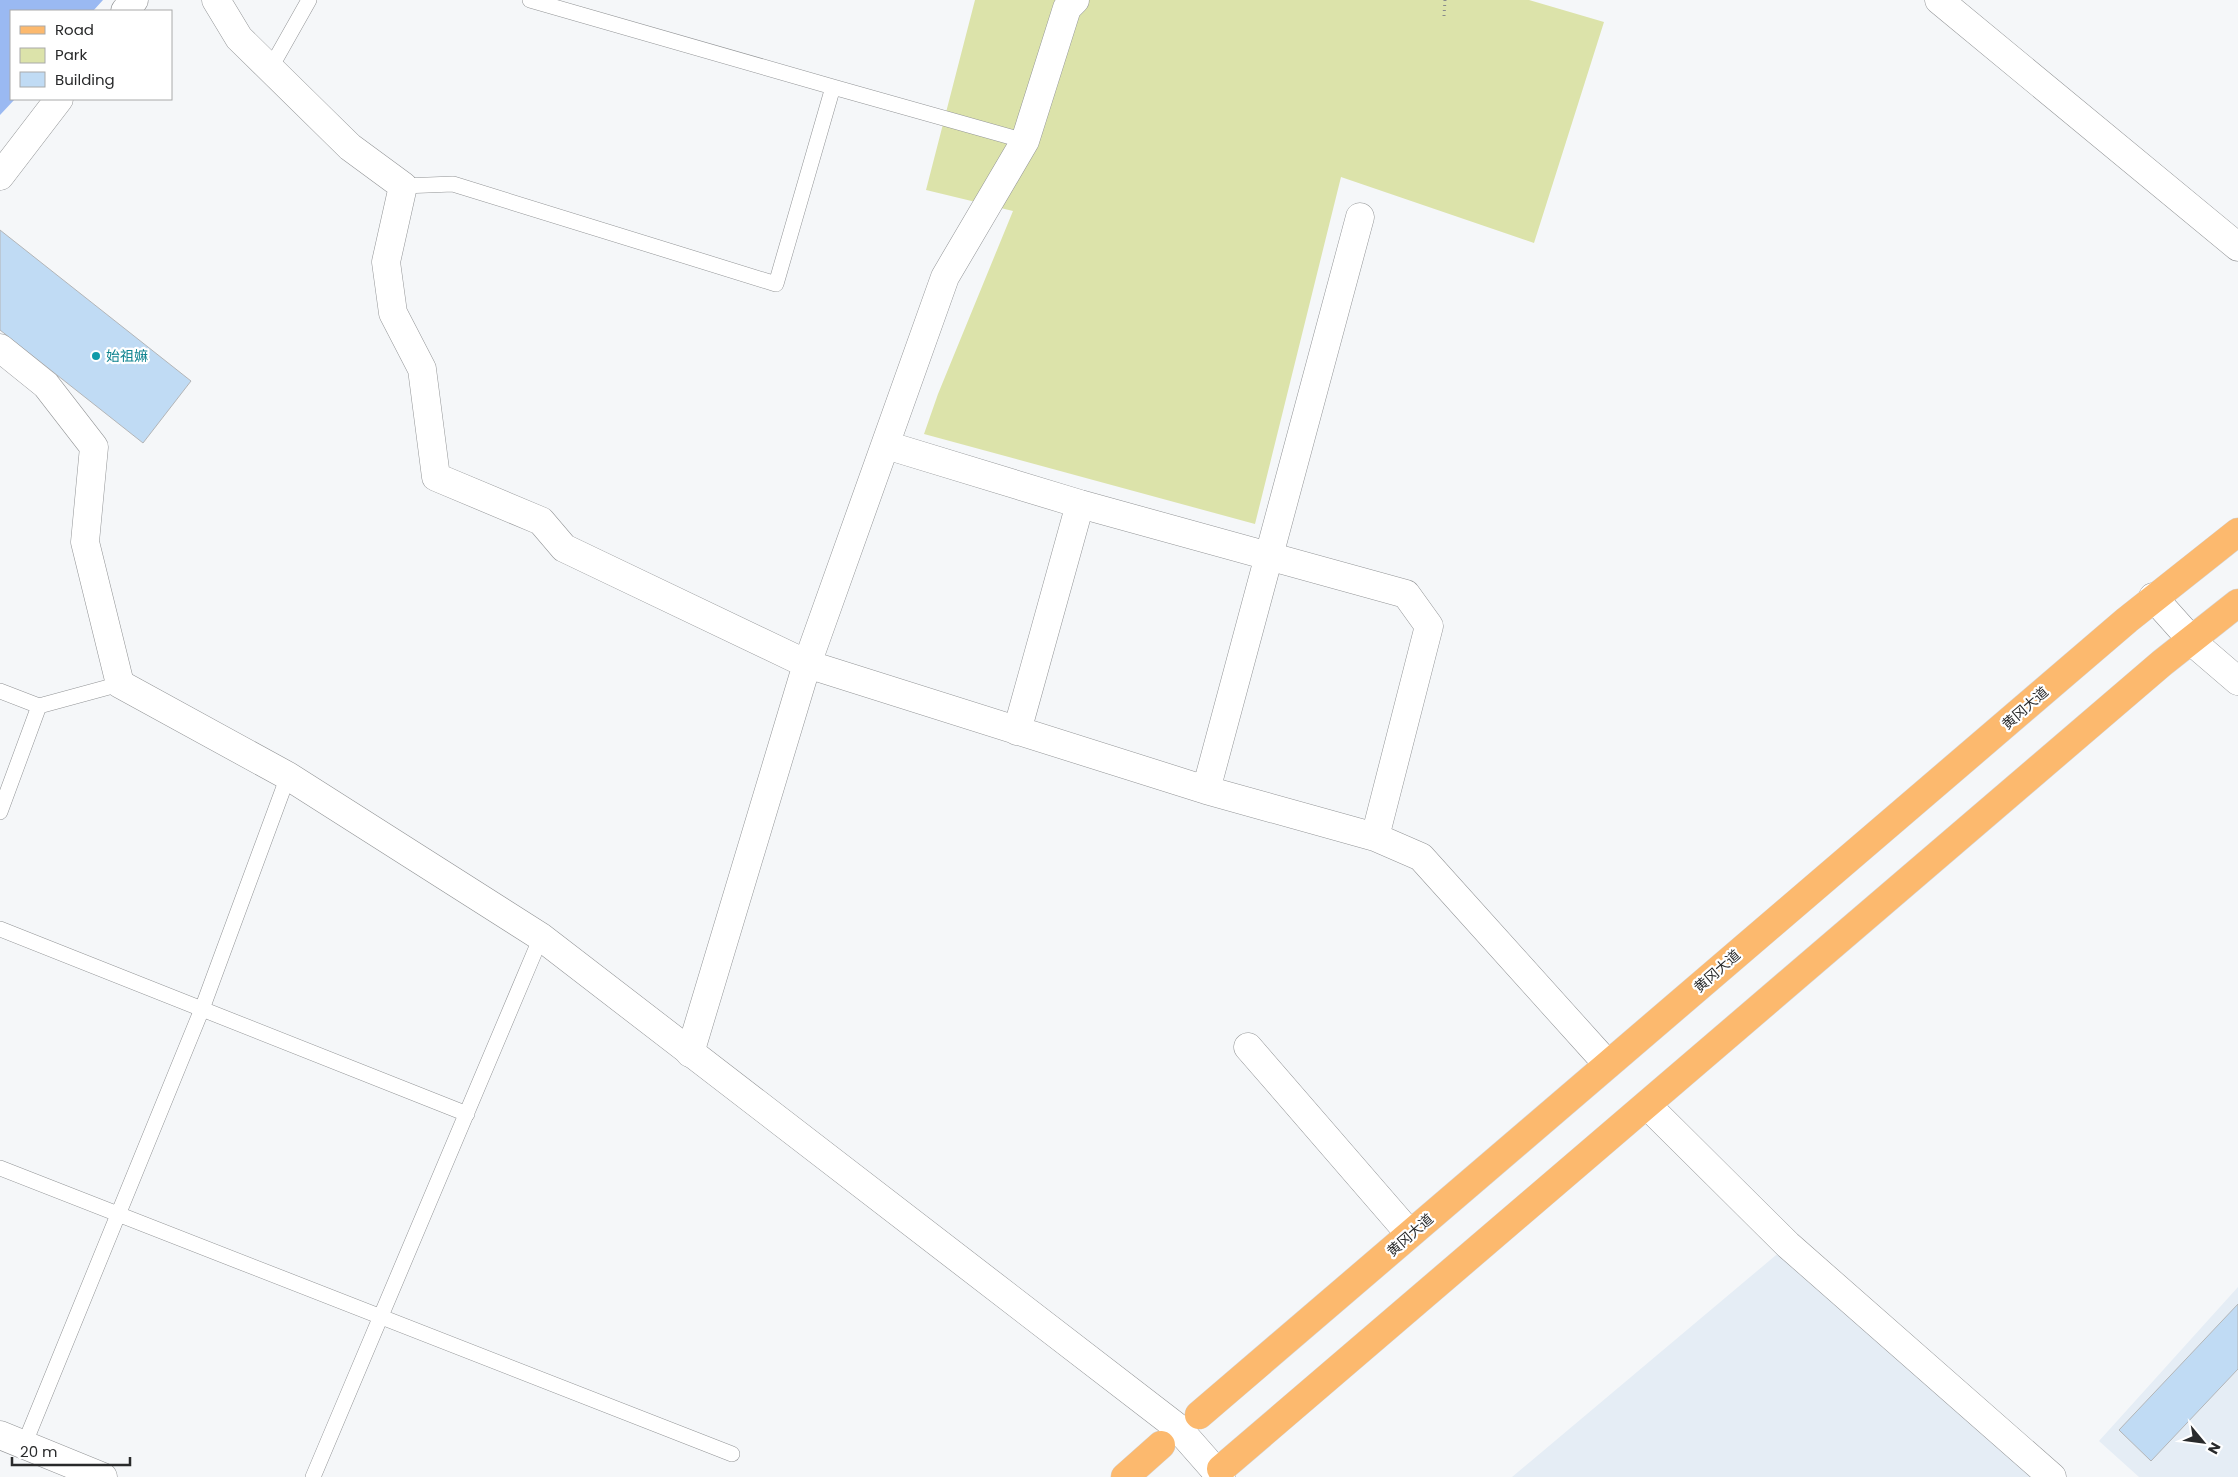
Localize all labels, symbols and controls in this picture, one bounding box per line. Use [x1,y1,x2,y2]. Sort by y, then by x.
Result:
legend [10,10,172,100]
text: Road [55,19,94,40]
text: Park [55,44,87,65]
text: Building [55,69,115,90]
place label: 始祖嫲 [106,346,148,366]
marker: 始祖嫲 [90,350,102,362]
street label: 黄冈大道 [1997,682,2053,734]
street label: 黄冈大道 [1689,945,1745,997]
street label: 黄冈大道 [1382,1209,1438,1261]
north arrow [2178,1417,2228,1467]
scale bar [12,1434,130,1466]
text: N [2203,1439,2226,1458]
text: 20 m [20,1441,58,1462]

